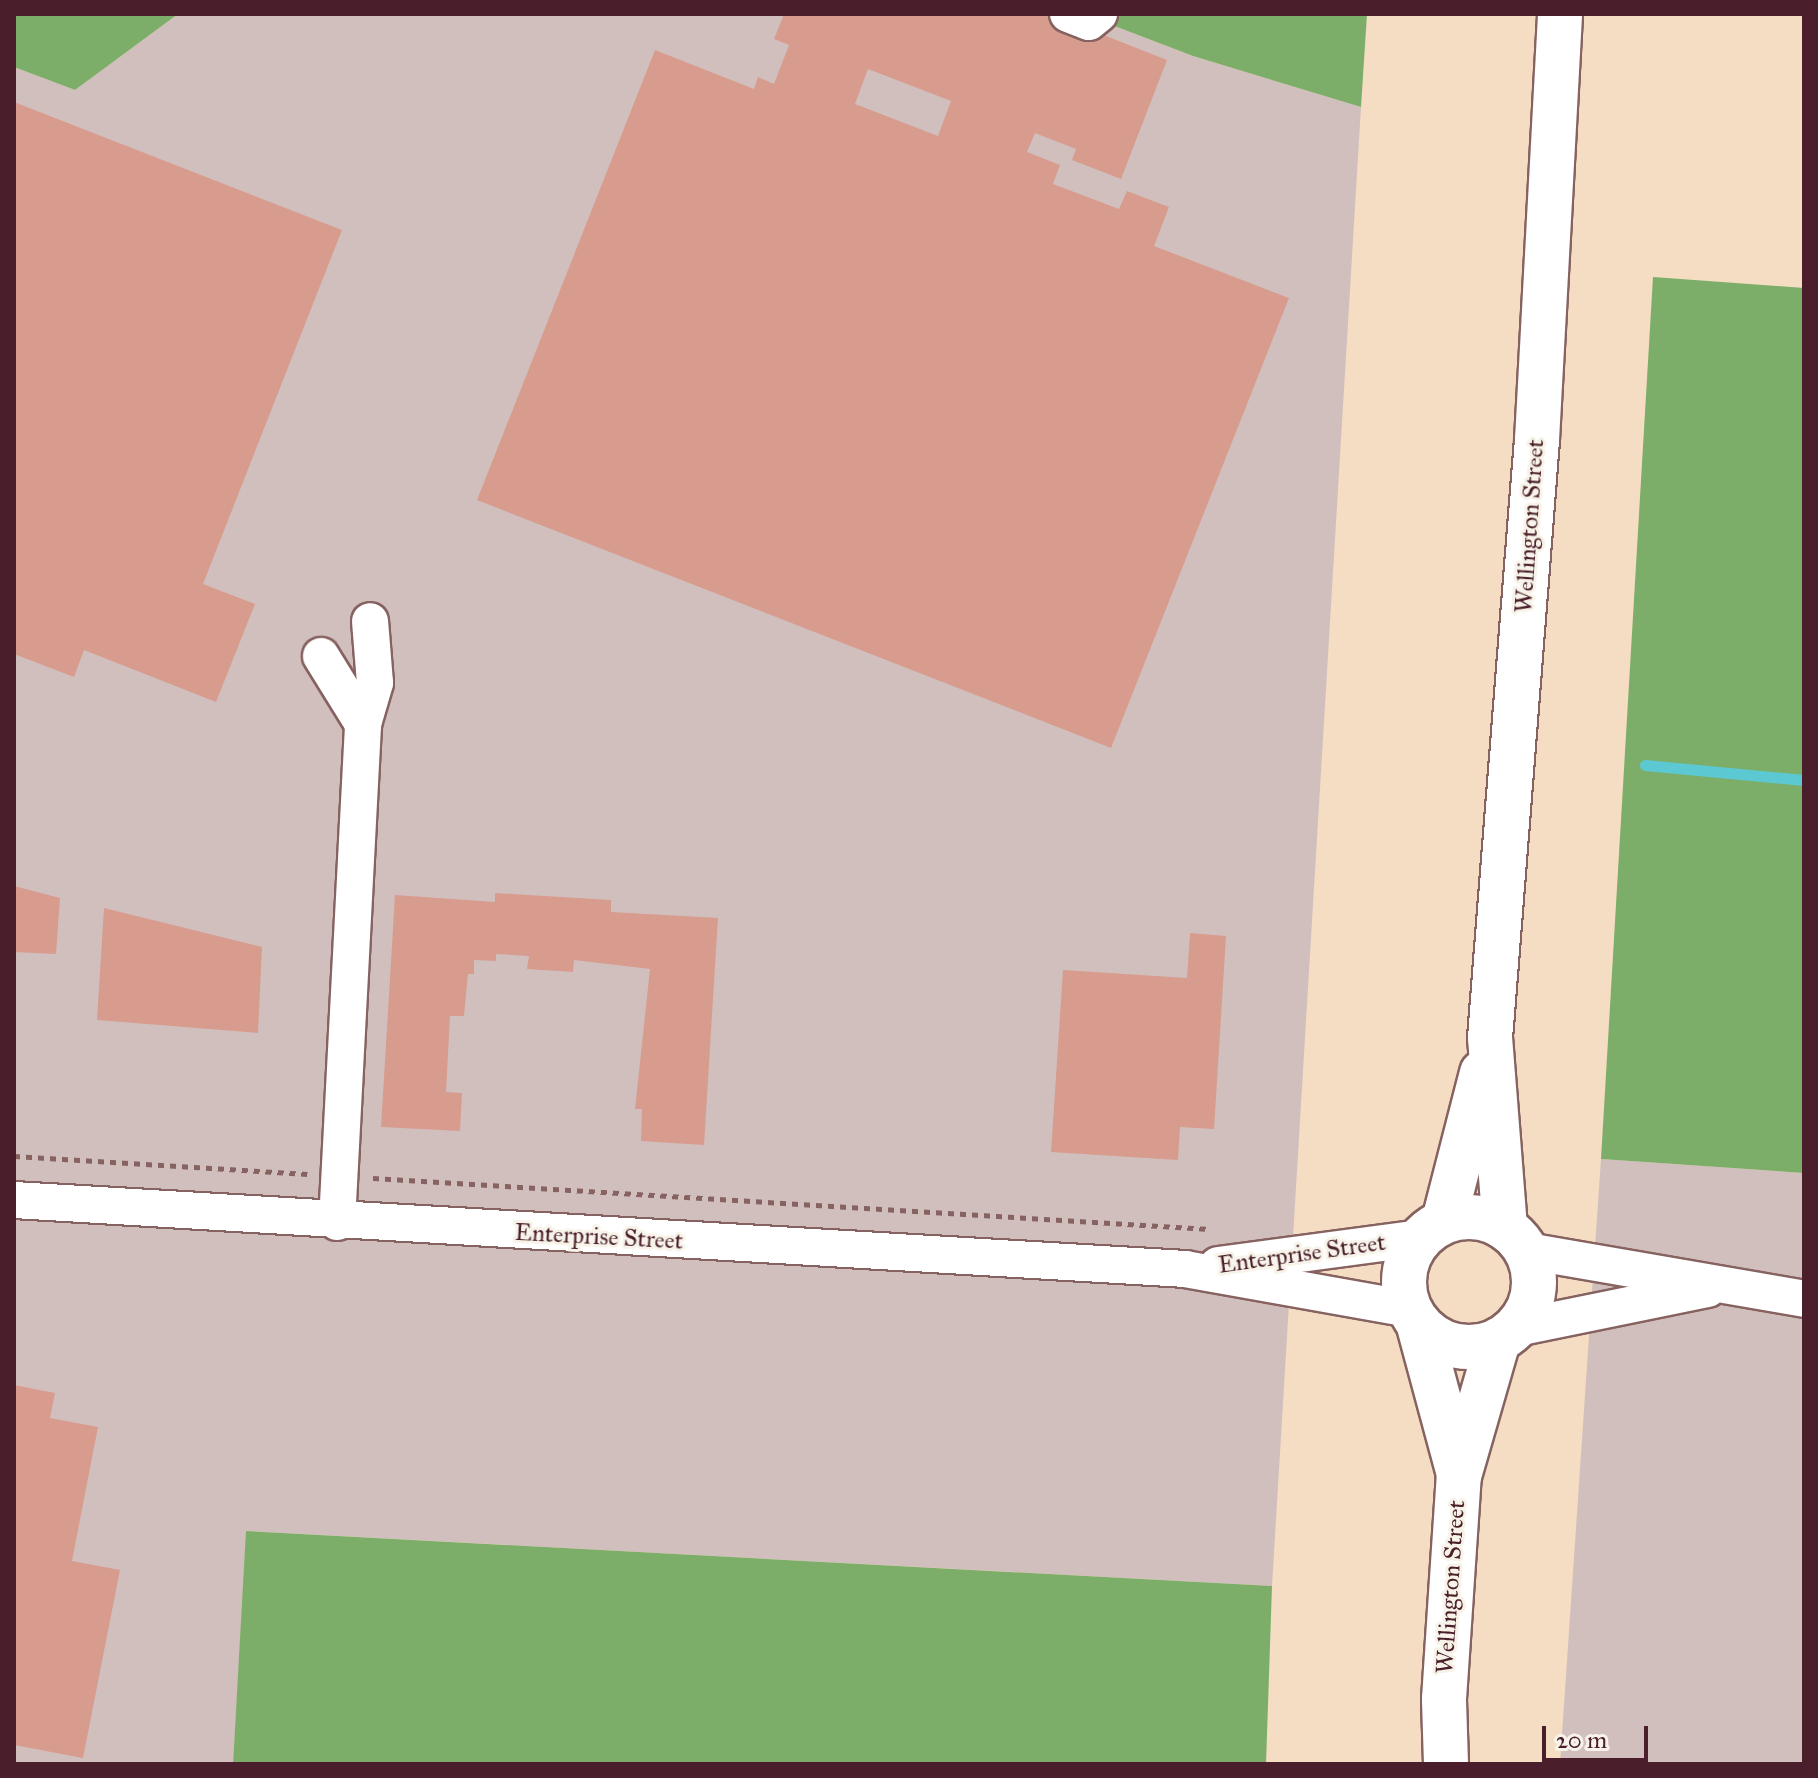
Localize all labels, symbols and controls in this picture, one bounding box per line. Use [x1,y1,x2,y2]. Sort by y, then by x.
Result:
street label: Wellington Street [1510,438,1550,614]
street label: Enterprise Street [514,1218,684,1256]
street label: Enterprise Street [1217,1228,1387,1280]
street label: Wellington Street [1431,1499,1471,1675]
scale bar [1546,1710,1652,1760]
text: 20 m [1556,1725,1607,1755]

